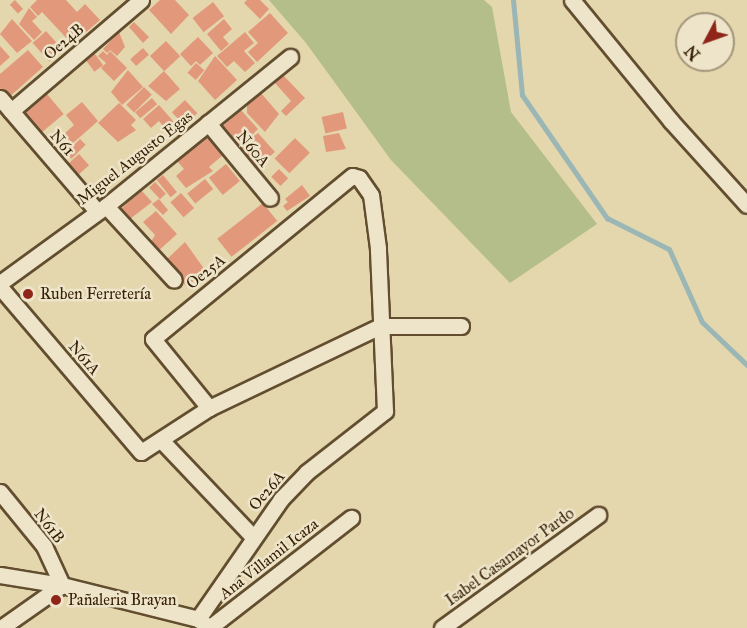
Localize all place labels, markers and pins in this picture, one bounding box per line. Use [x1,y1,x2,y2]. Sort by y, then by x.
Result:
place label: Ruben Ferretería [40,284,151,304]
marker: Ruben Ferretería [21,287,35,301]
place label: Pañaleria Brayan [68,590,176,610]
marker: Pañaleria Brayan [49,593,63,607]

